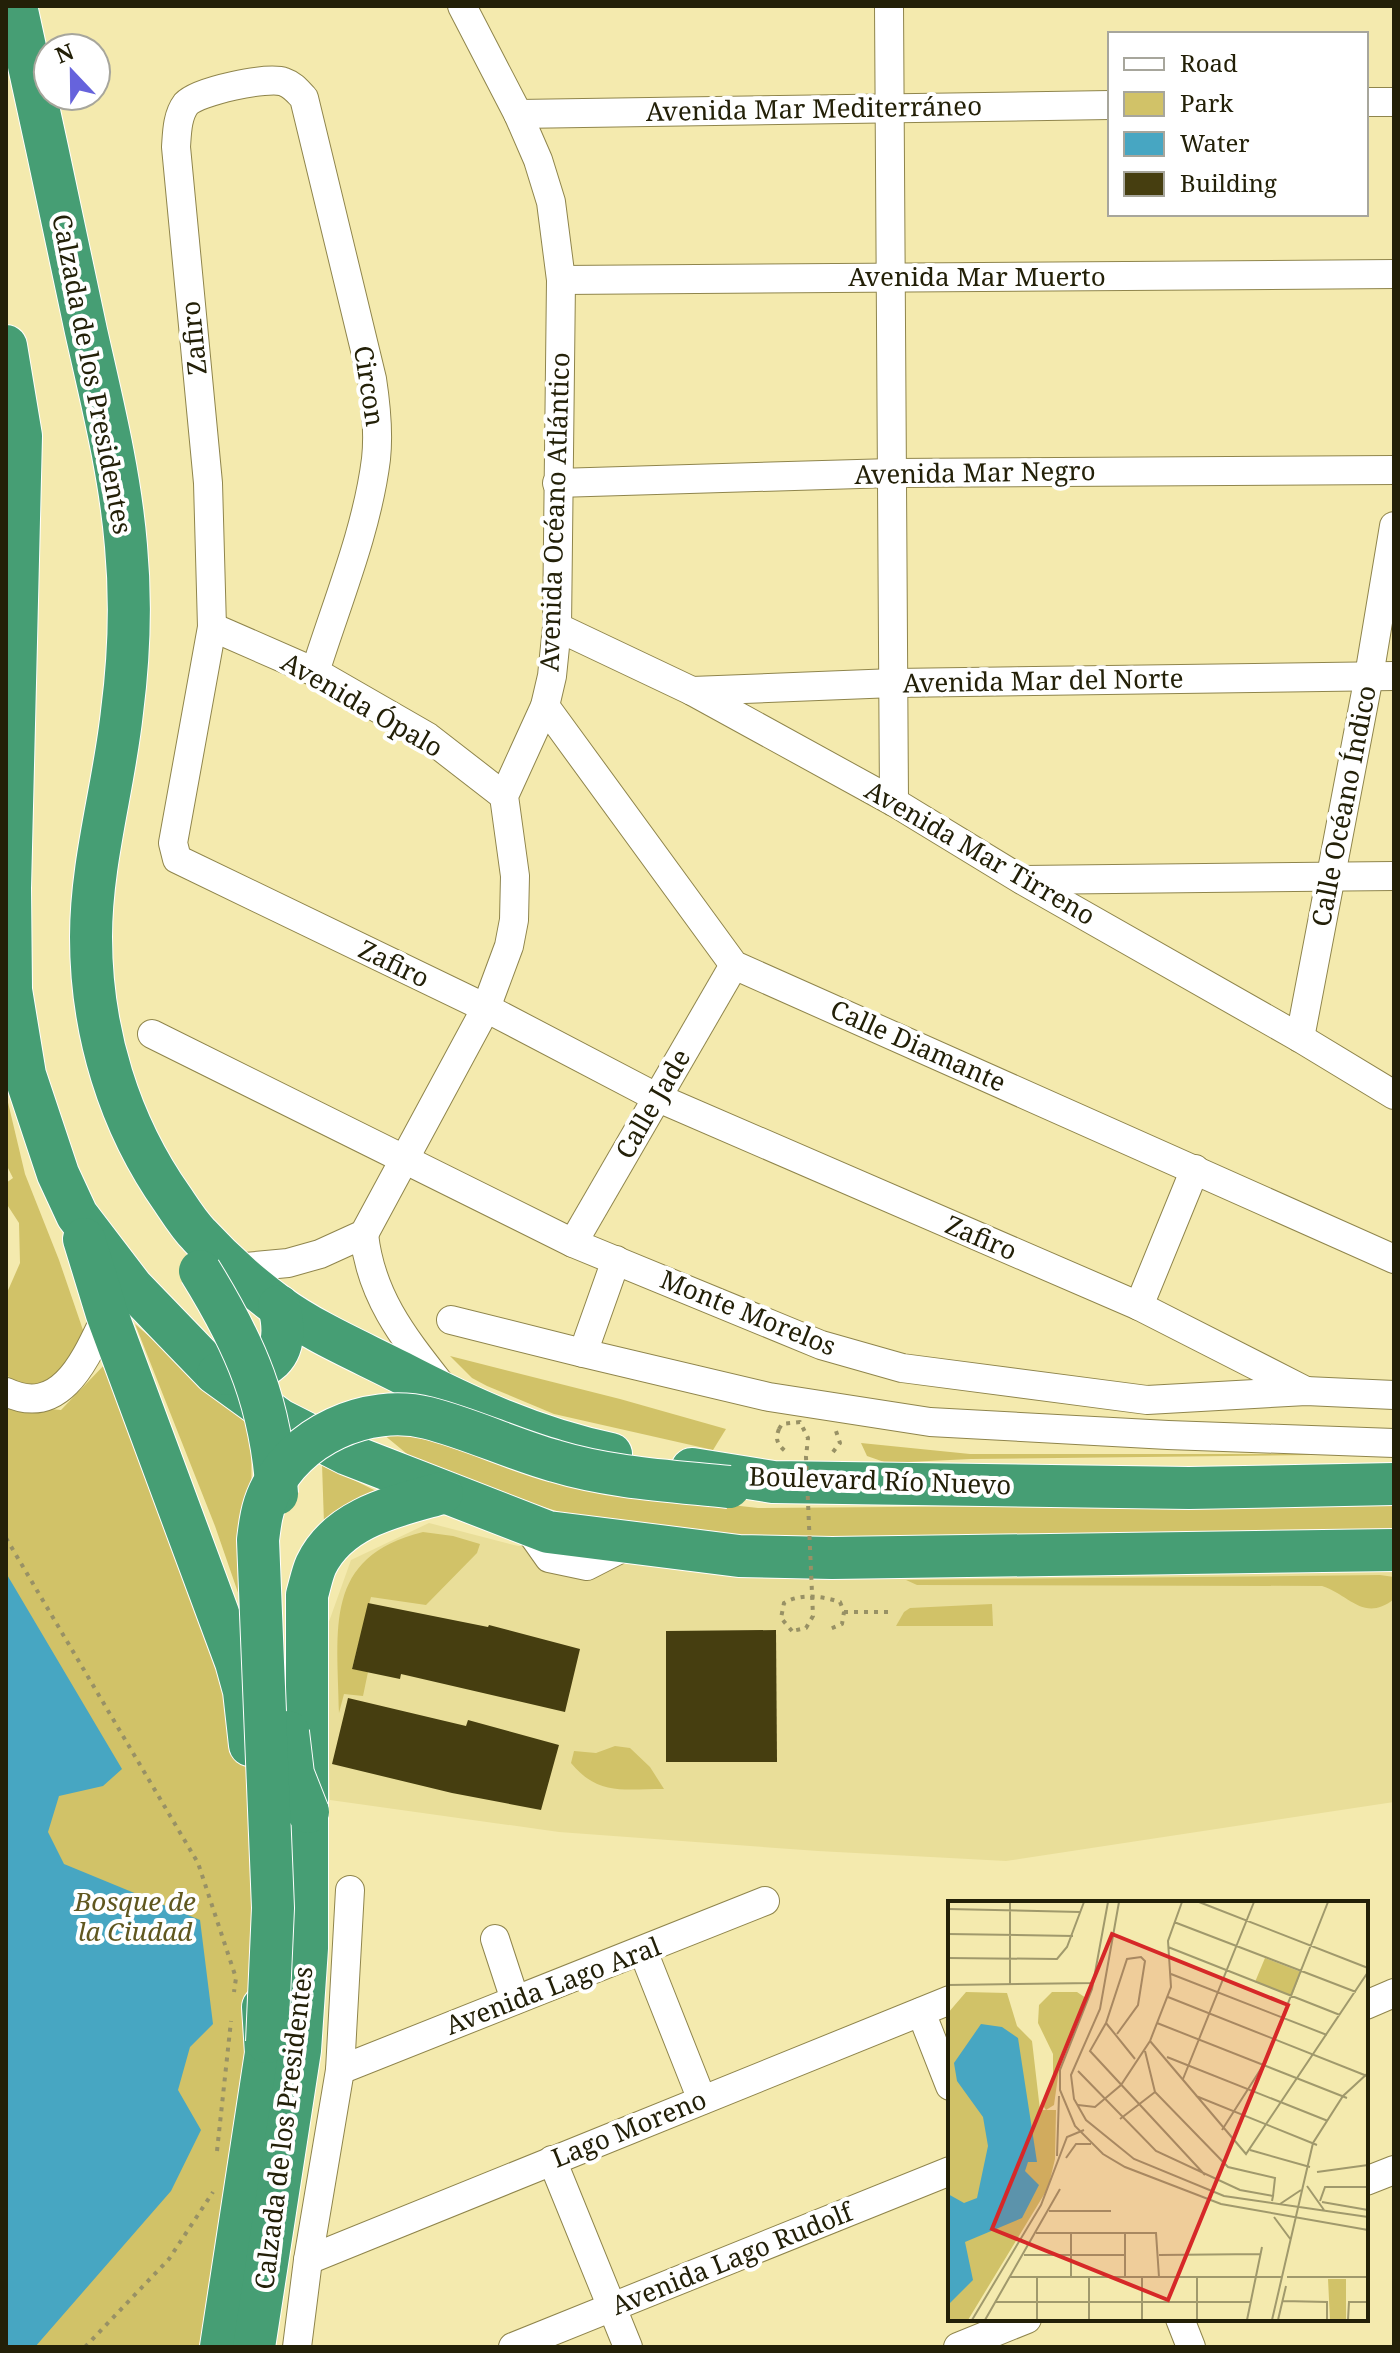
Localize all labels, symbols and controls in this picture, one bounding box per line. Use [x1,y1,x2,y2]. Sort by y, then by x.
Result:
north arrow [32,32,112,112]
legend [1108,32,1368,216]
text: N [50,35,78,70]
text: Road [1180,46,1238,79]
text: Park [1180,86,1234,119]
street label: Avenida Mar Mediterráneo [646,87,982,129]
text: Water [1180,126,1250,159]
text: Building [1180,166,1277,199]
street label: Calzada de los Presidentes [44,211,142,537]
street label: Avenida Mar Muerto [848,258,1106,294]
street label: Zafiro [171,299,215,377]
street label: Circon [346,343,394,429]
street label: Avenida Océano Atlántico [530,352,578,672]
street label: Avenida Mar Negro [854,452,1096,492]
street label: Avenida Ópalo [275,643,450,765]
street label: Avenida Mar del Norte [902,660,1184,700]
street label: Calle Océano Índico [1302,682,1384,929]
street label: Avenida Mar Tirreno [859,771,1102,933]
street label: Zafiro [353,931,436,996]
street label: Calle Diamante [825,990,1012,1100]
street label: Calle Jade [606,1042,698,1165]
street label: Zafiro [940,1206,1023,1268]
street label: Monte Morelos [655,1260,841,1364]
street label: Boulevard Río Nuevo [748,1457,1012,1503]
park label: Bosque de la Ciudad [73,1883,196,1949]
inset map [948,1901,1368,2321]
street label: Avenida Lago Aral [440,1927,665,2043]
street label: Calzada de los Presidentes [245,1964,321,2292]
street label: Lago Moreno [546,2081,711,2175]
street label: Avenida Lago Rudolf [606,2192,860,2323]

